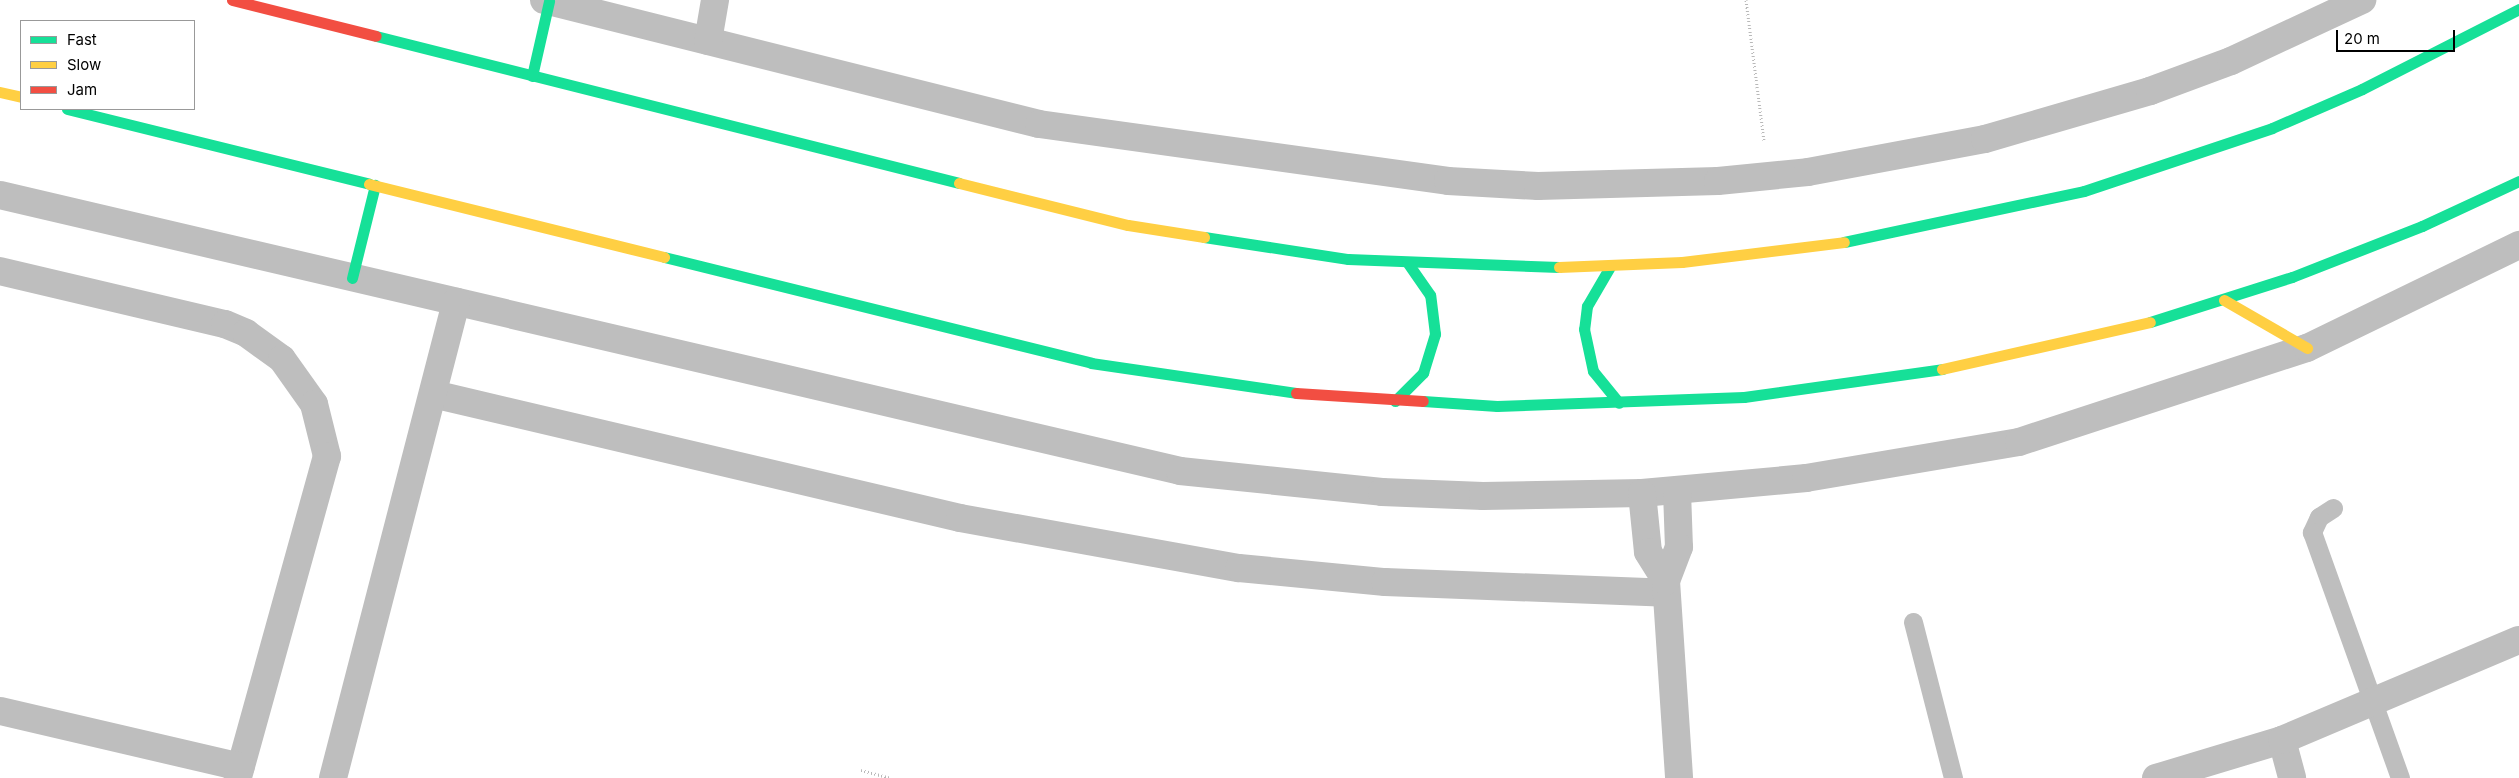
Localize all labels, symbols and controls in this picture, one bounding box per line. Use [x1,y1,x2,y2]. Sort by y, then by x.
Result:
legend [20,20,195,110]
scale bar [2339,20,2458,52]
text: 20 m [2344,29,2380,48]
text: Fast [67,30,97,49]
text: Slow [67,55,101,74]
text: Jam [67,80,97,99]

